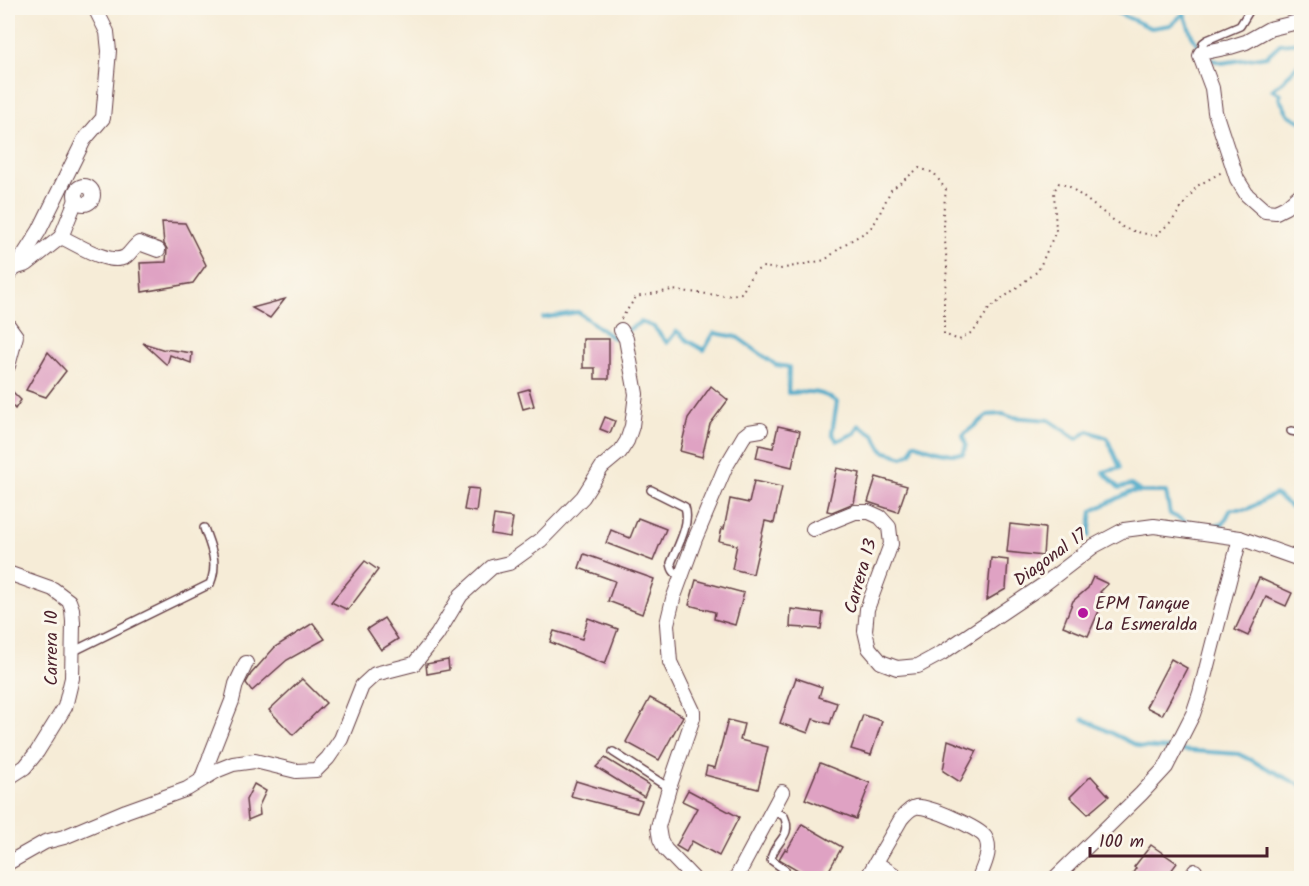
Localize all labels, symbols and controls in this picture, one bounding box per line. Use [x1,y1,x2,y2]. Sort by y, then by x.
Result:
street label: Diagonal 17 [1008,521,1094,595]
street label: Carrera 13 [837,536,886,617]
place label: EPM Tanque La Esmeralda [1095,590,1197,640]
marker: EPM Tanque La Esmeralda [1076,606,1090,620]
street label: Carrera 10 [38,610,67,686]
scale bar [1090,820,1267,858]
text: 100 m [1099,828,1144,857]

